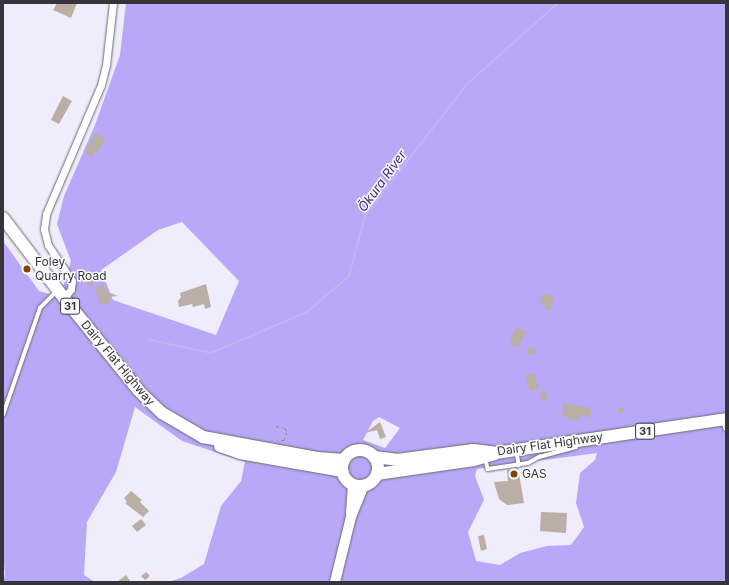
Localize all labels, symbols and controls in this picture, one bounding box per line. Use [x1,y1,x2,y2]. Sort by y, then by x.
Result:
water label: Ōkura River [355,147,409,215]
place label: Foley Quarry Road [35,255,106,283]
marker: Foley Quarry Road [22,264,32,274]
road number: 31 [60,297,80,315]
street label: Dairy Flat Highway [78,318,158,408]
road number: 31 [635,422,655,440]
street label: Dairy Flat Highway [496,429,604,459]
place label: GAS [522,467,547,481]
marker: GAS [509,469,519,479]

